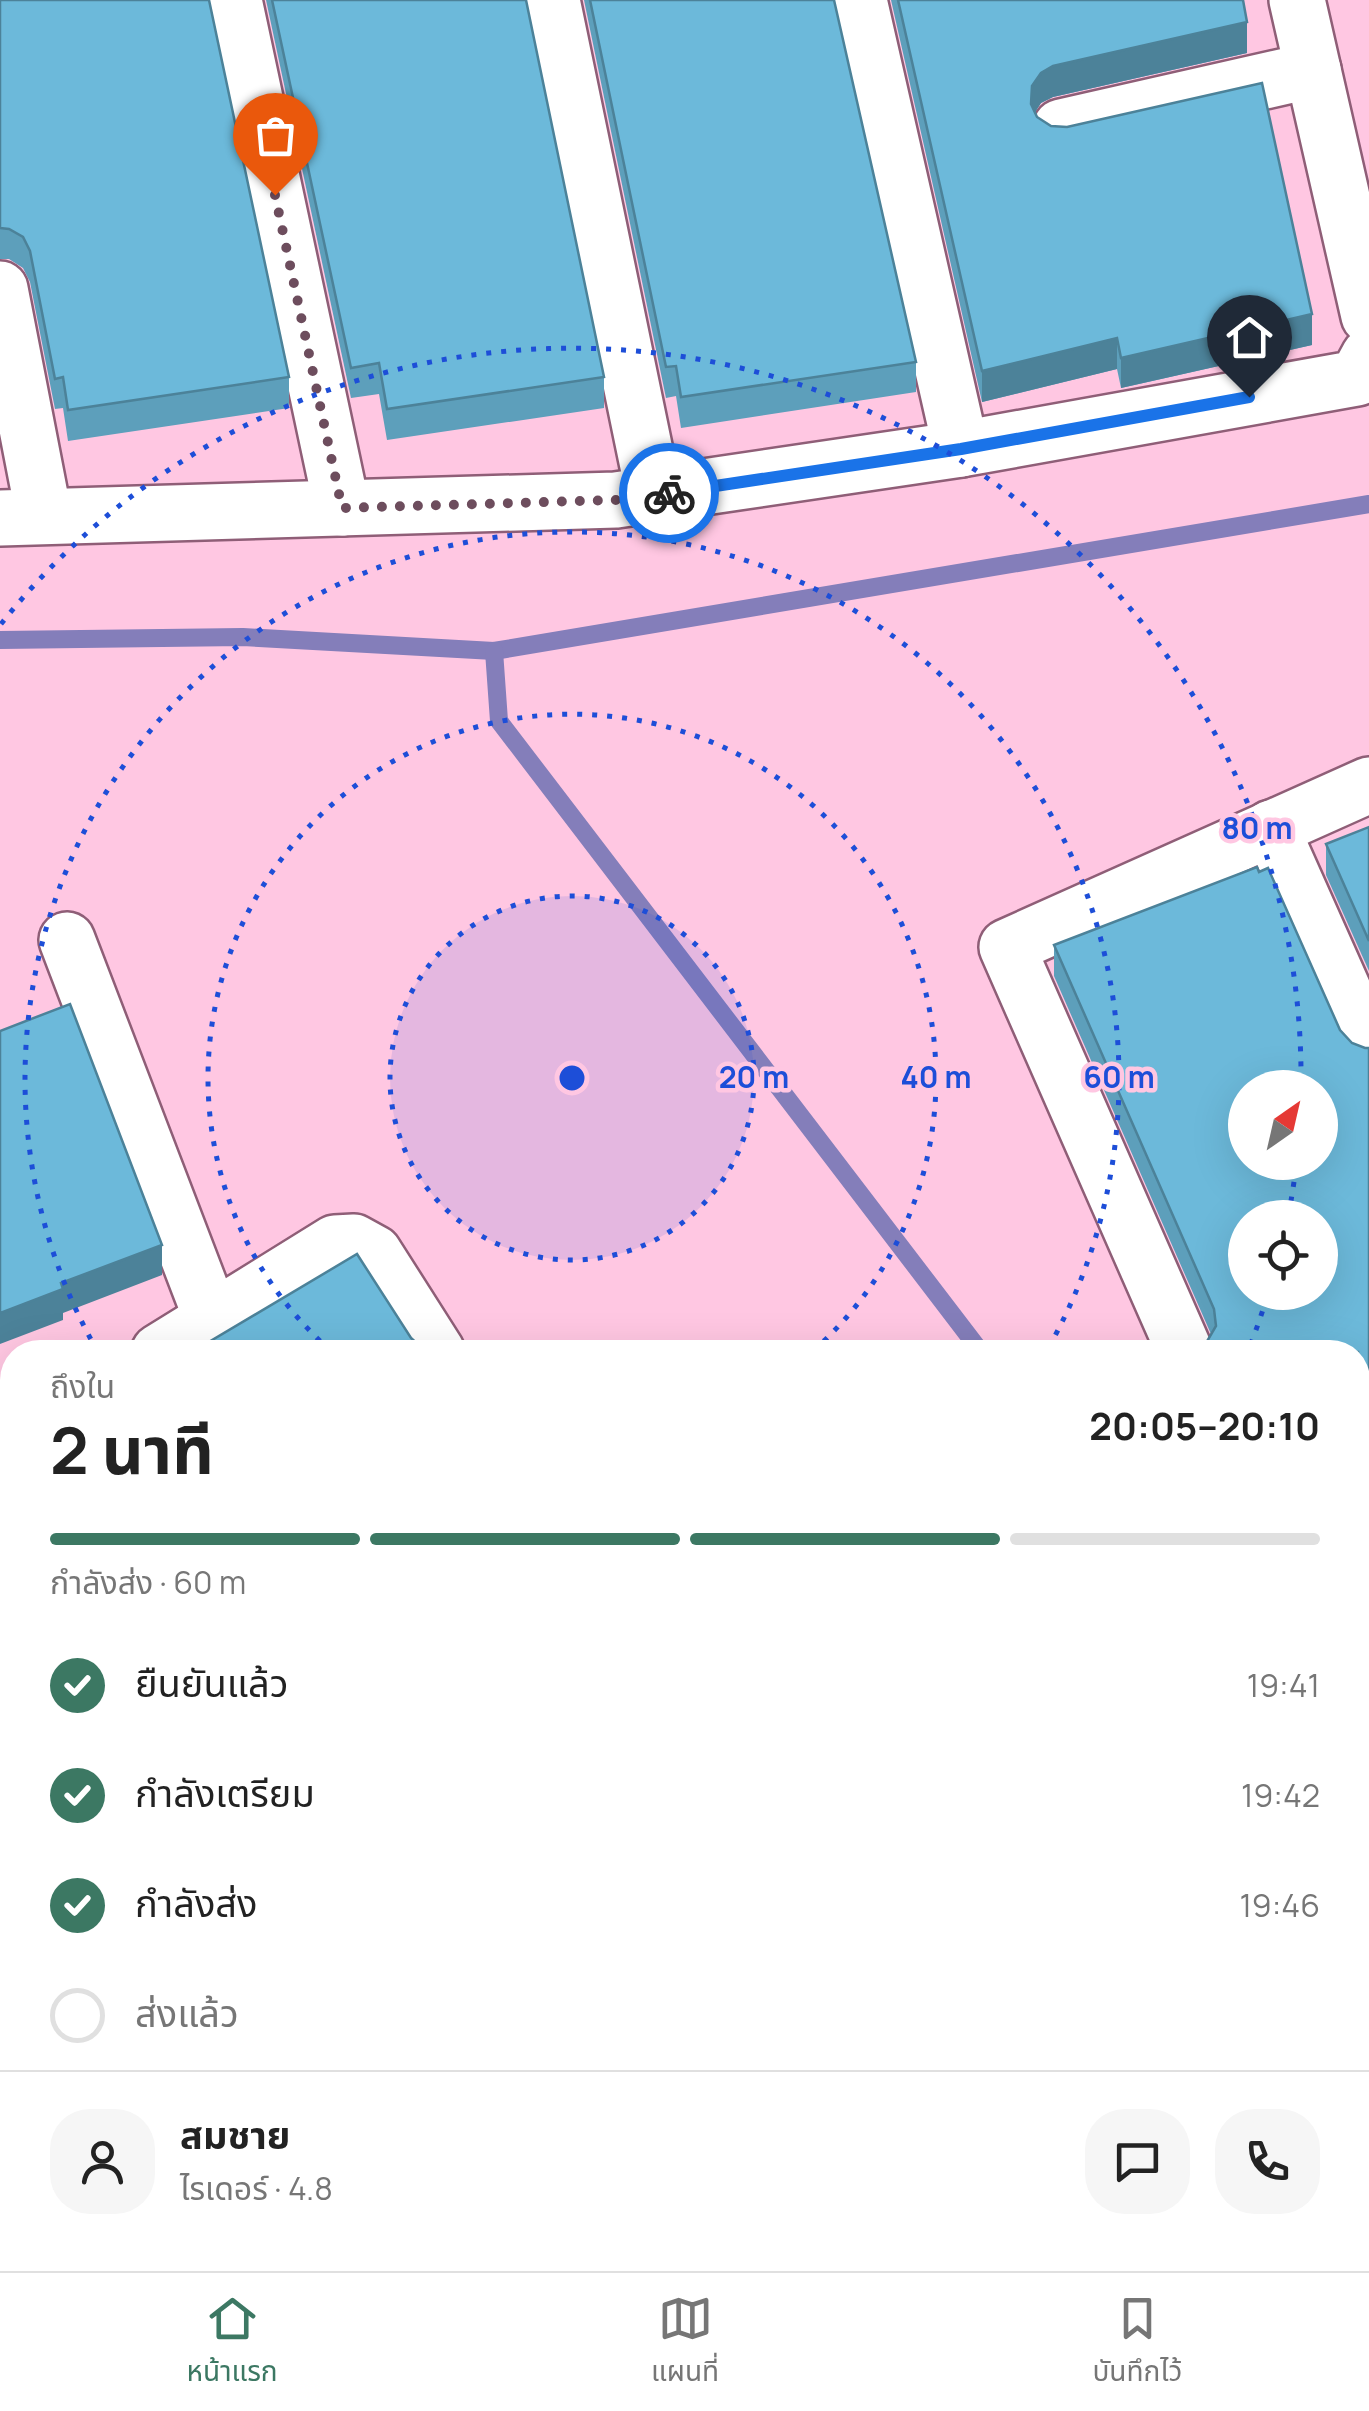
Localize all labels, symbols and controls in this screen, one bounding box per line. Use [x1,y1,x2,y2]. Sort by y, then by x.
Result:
pin [233,93,318,196]
icon: bag [248,108,303,163]
pin [1207,295,1292,398]
icon: home [1222,310,1277,365]
courier [619,443,719,543]
icon: bike [642,466,697,521]
text: 80 m [1221,807,1293,848]
text: 20 m [719,1056,789,1097]
text: 40 m [901,1056,971,1097]
text: 60 m [1083,1056,1155,1097]
centre of rings [554,1060,590,1096]
north arrow [1228,1070,1338,1180]
map controls [1228,1070,1338,1310]
button: locate [1228,1200,1338,1310]
text: ถึงใน [50,1364,115,1408]
text: 20:05–20:10 [1089,1399,1320,1451]
text: 2 นาที [50,1405,214,1494]
text: กำลังส่ง · 60 m [50,1560,246,1604]
text: ยืนยันแล้ว [135,1656,288,1708]
icon: check [50,1658,105,1713]
text: 19:41 [1247,1663,1320,1707]
text: กำลังเตรียม [135,1766,315,1818]
icon: check [50,1768,105,1823]
text: 19:42 [1241,1773,1320,1817]
text: กำลังส่ง [135,1876,257,1928]
icon: check [50,1878,105,1933]
text: 19:46 [1239,1883,1320,1927]
text: ส่งแล้ว [135,1986,239,2038]
text: สมชาย [180,2108,290,2160]
button: person [50,2109,155,2214]
button: chat [1085,2109,1190,2214]
button: phone [1215,2109,1320,2214]
text: ไรเดอร์ · 4.8 [180,2166,333,2210]
tab: หน้าแรก [187,2291,278,2394]
tab: แผนที่ [651,2291,719,2394]
tab: บันทึกไว้ [1092,2291,1182,2394]

